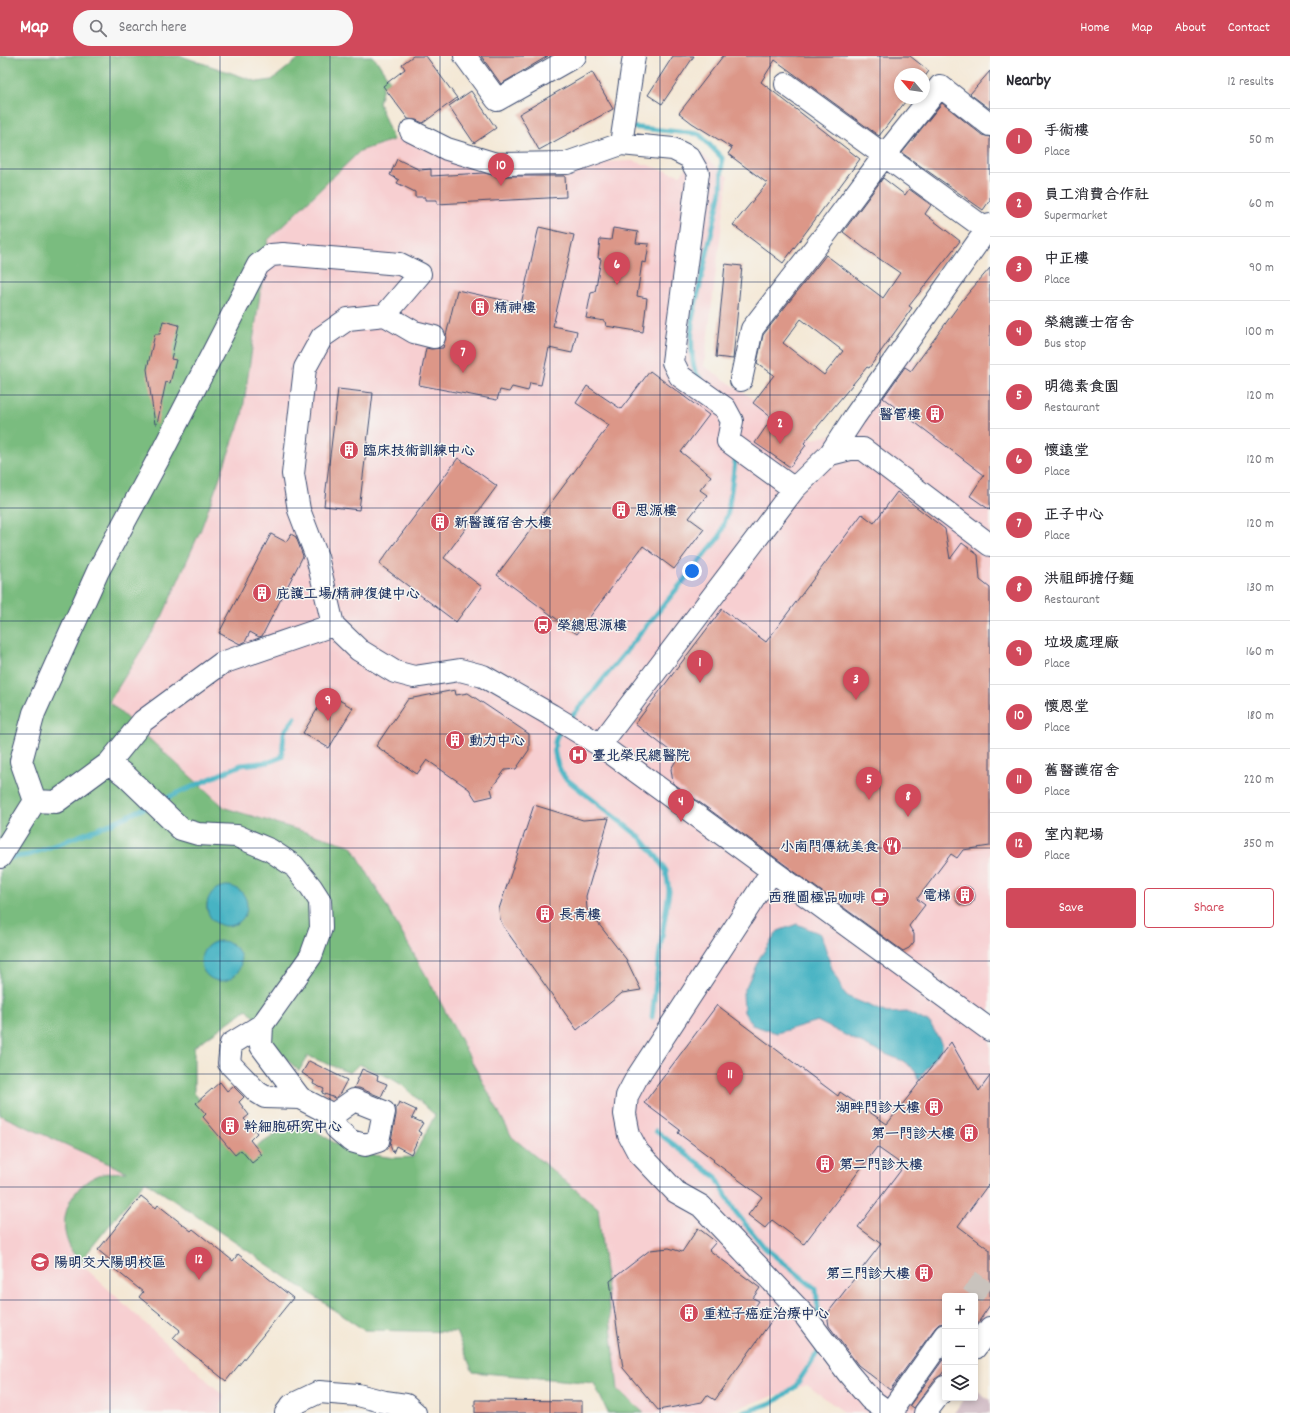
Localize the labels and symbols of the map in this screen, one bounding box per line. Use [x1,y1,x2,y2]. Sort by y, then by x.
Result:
north arrow [894,68,930,104]
pin: 10 [488,153,514,186]
pin: 6 [604,252,630,285]
building icon: 精神樓 [469,296,491,318]
place label: 精神樓 [494,299,536,319]
pin: 7 [450,340,476,373]
building icon: 醫管樓 [924,403,946,425]
place label: 醫管樓 [879,406,921,426]
pin: 2 [767,411,793,444]
building icon: 臨床技術訓練中心 [338,439,360,461]
place label: 臨床技術訓練中心 [363,442,475,462]
building icon: 思源樓 [610,499,632,521]
place label: 思源樓 [635,502,677,522]
building icon: 新醫護宿舍大樓 [429,511,451,533]
place label: 新醫護宿舍大樓 [454,514,552,534]
your location [682,561,702,581]
building icon: 庇護工場/精神復健中心 [251,582,273,604]
place label: 庇護工場/精神復健中心 [276,585,420,605]
bus stop icon: 榮總思源樓 [532,614,554,636]
place label: 榮總思源樓 [557,617,627,637]
pin: 1 [687,650,713,683]
pin: 3 [843,667,869,700]
pin: 9 [315,688,341,721]
building icon: 動力中心 [444,729,466,751]
place label: 動力中心 [469,732,525,752]
hospital icon: 臺北榮民總醫院 [567,744,589,766]
place label: 臺北榮民總醫院 [592,747,690,767]
pin: 5 [856,767,882,800]
pin: 8 [895,784,921,817]
pin: 4 [668,789,694,822]
restaurant icon: 小南門傳統美食 [881,835,903,857]
place label: 小南門傳統美食 [780,838,878,858]
building icon: 電梯 [954,884,976,906]
cafe icon: 西雅圖極品咖啡 [869,886,891,908]
place label: 電梯 [923,887,951,907]
place label: 西雅圖極品咖啡 [768,889,866,909]
building icon: 長青樓 [534,903,556,925]
place label: 長青樓 [559,906,601,926]
pin: 11 [717,1062,743,1095]
building icon: 湖畔門診大樓 [923,1096,945,1118]
place label: 湖畔門診大樓 [836,1099,920,1119]
building icon: 幹細胞研究中心 [219,1115,241,1137]
place label: 幹細胞研究中心 [244,1118,342,1138]
building icon: 第一門診大樓 [958,1122,980,1144]
place label: 第一門診大樓 [871,1125,955,1145]
building icon: 第二門診大樓 [814,1153,836,1175]
place label: 第二門診大樓 [839,1156,923,1176]
pin: 12 [186,1247,212,1280]
school or university icon: 陽明交大陽明校區 [29,1251,51,1273]
place label: 陽明交大陽明校區 [54,1254,166,1274]
building icon: 第三門診大樓 [913,1262,935,1284]
place label: 第三門診大樓 [826,1265,910,1285]
building icon: 重粒子癌症治療中心 [678,1302,700,1324]
place label: 重粒子癌症治療中心 [703,1305,829,1325]

